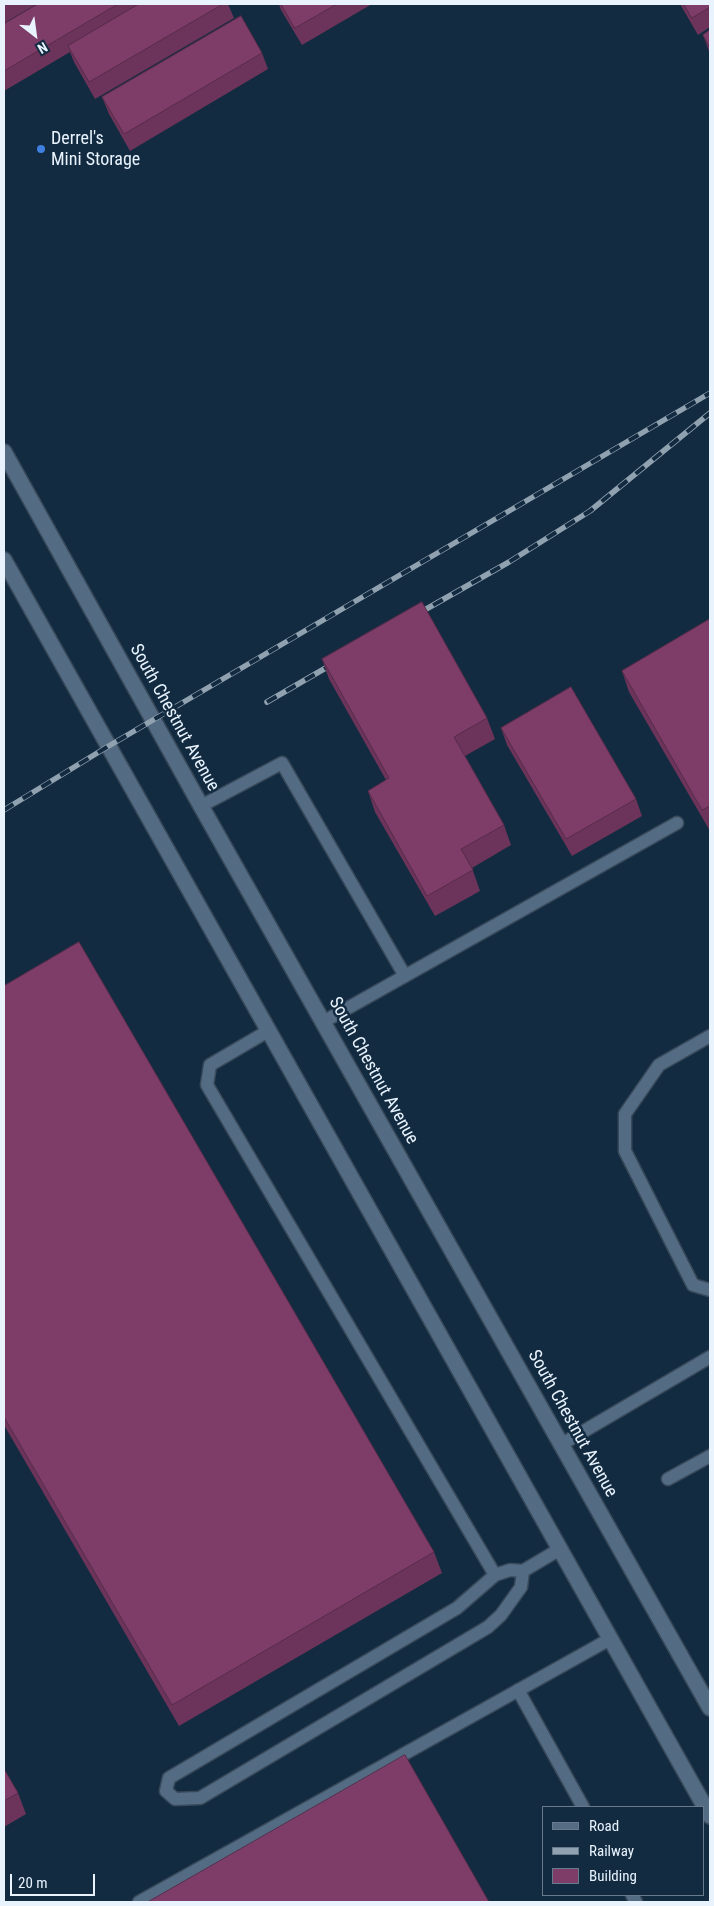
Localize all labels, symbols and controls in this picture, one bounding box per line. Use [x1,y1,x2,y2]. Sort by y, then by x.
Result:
north arrow [10,10,60,60]
text: N [35,39,50,57]
place label: Derrel's Mini Storage [51,128,140,170]
marker: Derrel's Mini Storage [35,143,47,155]
street label: South Chestnut Avenue [125,641,223,795]
street label: South Chestnut Avenue [324,994,422,1148]
street label: South Chestnut Avenue [523,1347,621,1501]
legend [542,1806,704,1896]
text: Road [589,1817,619,1835]
text: Railway [589,1842,634,1860]
scale bar [12,1864,98,1896]
text: Building [589,1867,637,1885]
text: 20 m [18,1874,48,1892]

